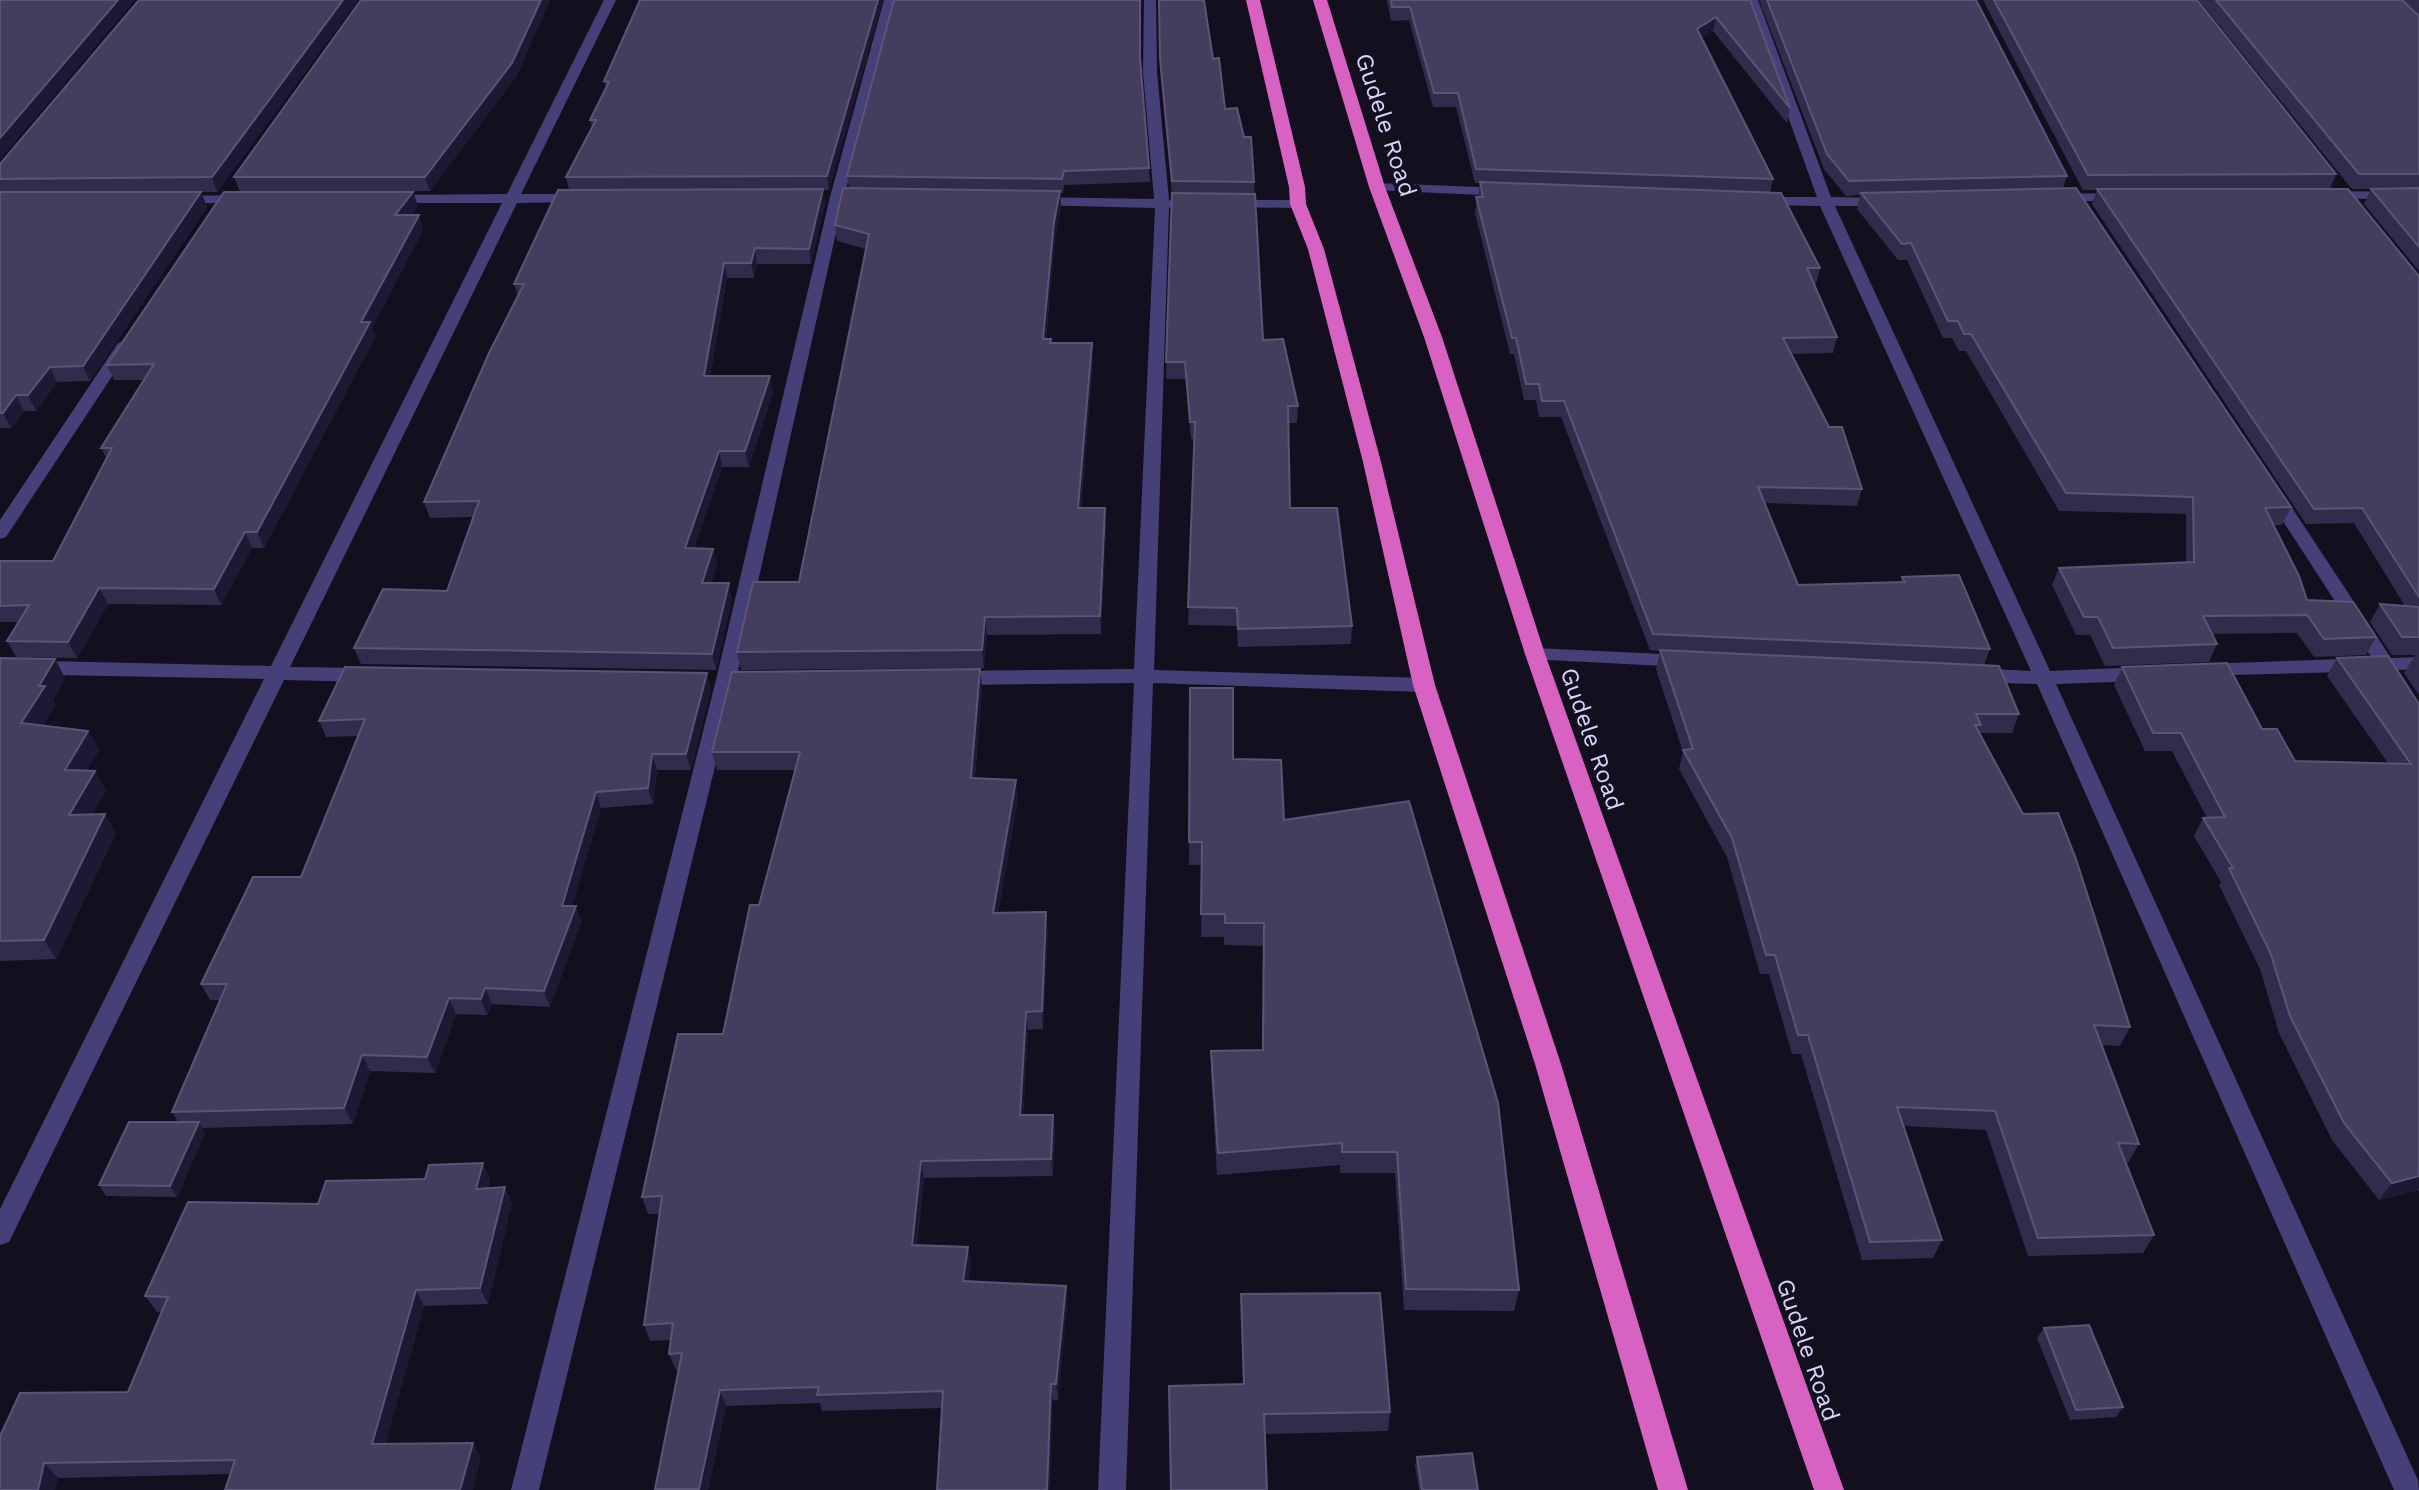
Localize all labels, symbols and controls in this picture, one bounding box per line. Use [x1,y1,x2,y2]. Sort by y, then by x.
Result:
street label: Gudele Road [1350,50,1422,200]
street label: Gudele Road [1555,664,1629,814]
street label: Gudele Road [1771,1275,1845,1425]

